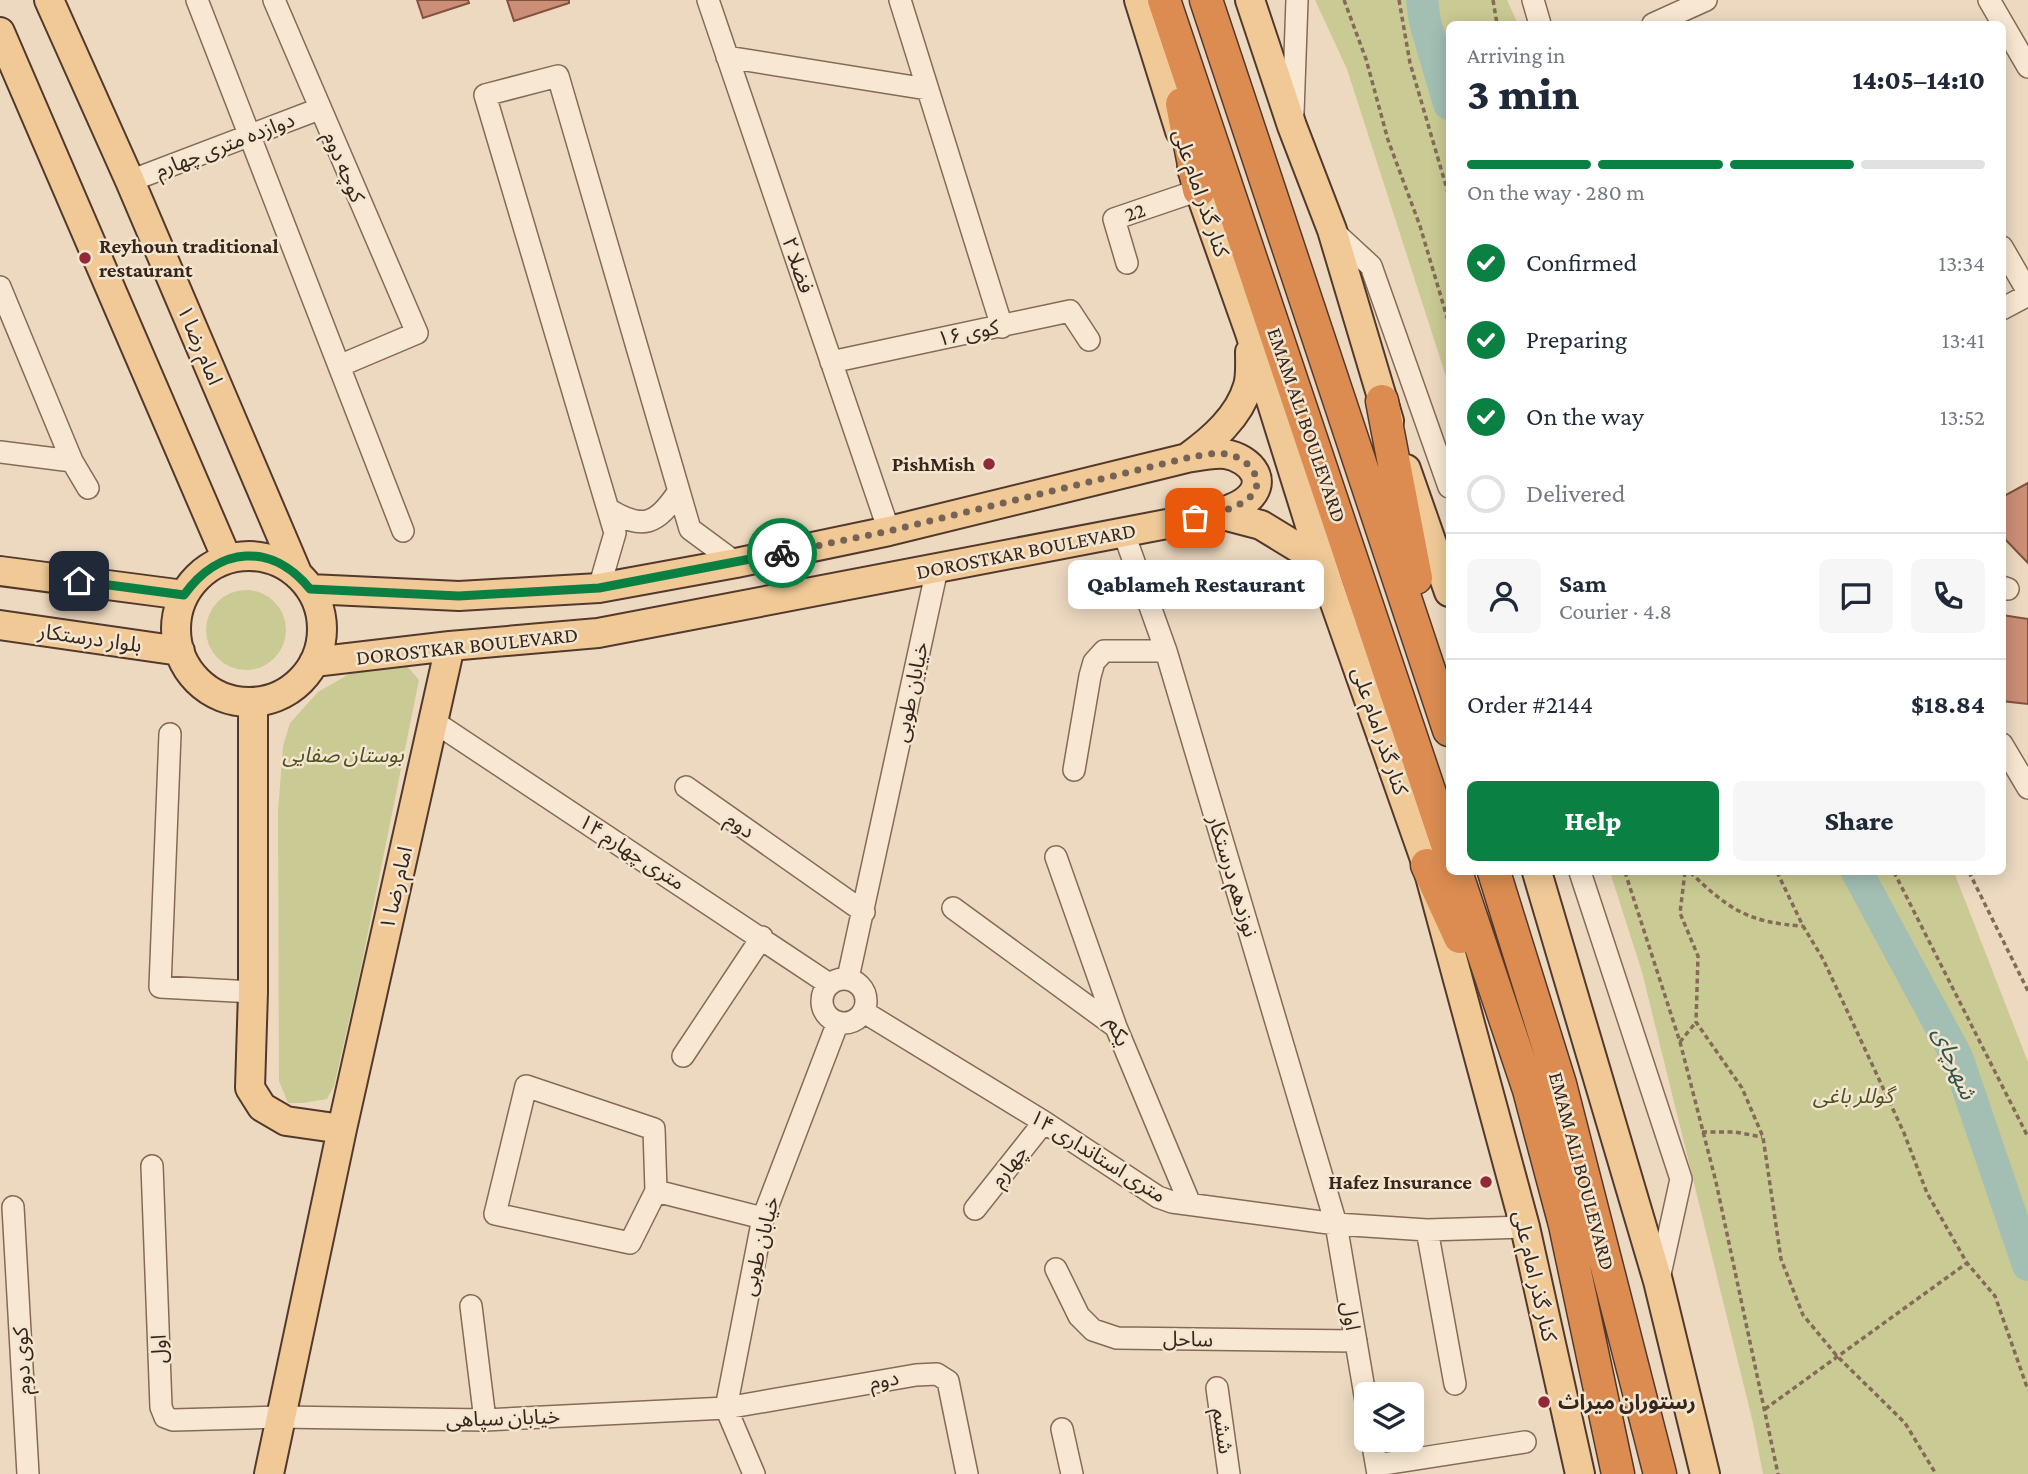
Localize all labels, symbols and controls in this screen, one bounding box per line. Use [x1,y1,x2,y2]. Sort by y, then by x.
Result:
text: Arriving in [1467,42,1565,68]
text: 14:05–14:10 [1852,66,1985,95]
text: 3 min [1467,68,1579,119]
street label: دوازده متری چهارم [152,107,299,186]
street label: کنار گذر امام علی [1164,126,1234,262]
street label: کوچه دوم [315,128,370,208]
text: On the way · 280 m [1467,179,1645,205]
street label: 22 [1122,197,1148,227]
place label: Reyhoun traditional restaurant [99,234,279,282]
street label: فضلا ۲ [777,234,819,296]
icon: check [1467,244,1505,282]
text: Confirmed [1526,248,1637,277]
marker: Reyhoun traditional restaurant [77,250,93,266]
text: 13:34 [1939,250,1985,276]
street label: امام رضا ۱ [169,301,228,390]
street label: کوی ۱۶ [935,315,1001,351]
icon: check [1467,321,1505,359]
street label: EMAM ALI BOULEVARD [1262,324,1352,526]
text: Preparing [1526,325,1627,354]
text: 13:41 [1942,327,1985,353]
icon: check [1467,398,1505,436]
text: On the way [1526,402,1644,431]
text: 13:52 [1940,404,1985,430]
place label: PishMish [892,452,975,476]
marker: PishMish [981,456,997,472]
text: Delivered [1526,479,1625,508]
pin [1165,488,1225,548]
icon: bag [1176,499,1214,537]
courier [747,518,817,588]
street label: DOROSTKAR BOULEVARD [914,518,1138,584]
icon: bike [763,534,801,572]
pin [49,551,109,611]
button: person [1467,559,1541,633]
button: chat [1819,559,1893,633]
button: phone [1911,559,1985,633]
callout: Qablameh Restaurant [1067,560,1323,609]
icon: home [60,562,98,600]
text: Sam [1559,569,1607,598]
text: Qablameh Restaurant [1087,571,1305,597]
text: Courier · 4.8 [1559,598,1672,624]
street label: بلوار درستکار [36,619,143,657]
street label: DOROSTKAR BOULEVARD [355,622,579,670]
street label: خیابان طوبی [889,640,933,744]
street label: کنار گذر امام علی [1343,664,1413,800]
text: Order #2144 [1467,690,1593,719]
text: $18.84 [1911,690,1985,719]
park label: بوستان صفایی [282,743,404,767]
button: Help [1467,781,1719,861]
button: Share [1733,781,1985,861]
street label: دوم [719,807,759,847]
street label: ۱۴ متری چهارم [572,809,689,898]
street label: نوزدهم درستکار [1200,811,1263,941]
street label: امام رضا ۱ [375,844,421,933]
street label: یکم [1100,1014,1135,1051]
water label: شهرچای [1926,1023,1982,1105]
street label: EMAM ALI BOULEVARD [1544,1069,1620,1273]
park label: گوللر باغی [1813,1084,1898,1108]
street label: ۱۴ متری استانداری [1026,1105,1170,1207]
street label: چهارم [985,1140,1036,1194]
place label: Hafez Insurance [1328,1170,1472,1194]
marker: Hafez Insurance [1478,1174,1494,1190]
street label: خیابان طوبی [736,1194,784,1298]
street label: کنار گذر امام علی [1504,1208,1562,1345]
street label: اول [1337,1300,1365,1332]
street label: کوی دوم [8,1326,40,1396]
street label: ساحل [1163,1327,1213,1351]
street label: اول [147,1334,171,1364]
street label: دوم [867,1366,901,1398]
map controls [1354,1382,1424,1452]
button: layers [1354,1382,1424,1452]
place label: رستوران میراث [1558,1390,1696,1414]
marker: رستوران میراث [1536,1394,1552,1410]
street label: خیابان سپاهی [445,1404,561,1433]
street label: ششم [1205,1406,1238,1456]

